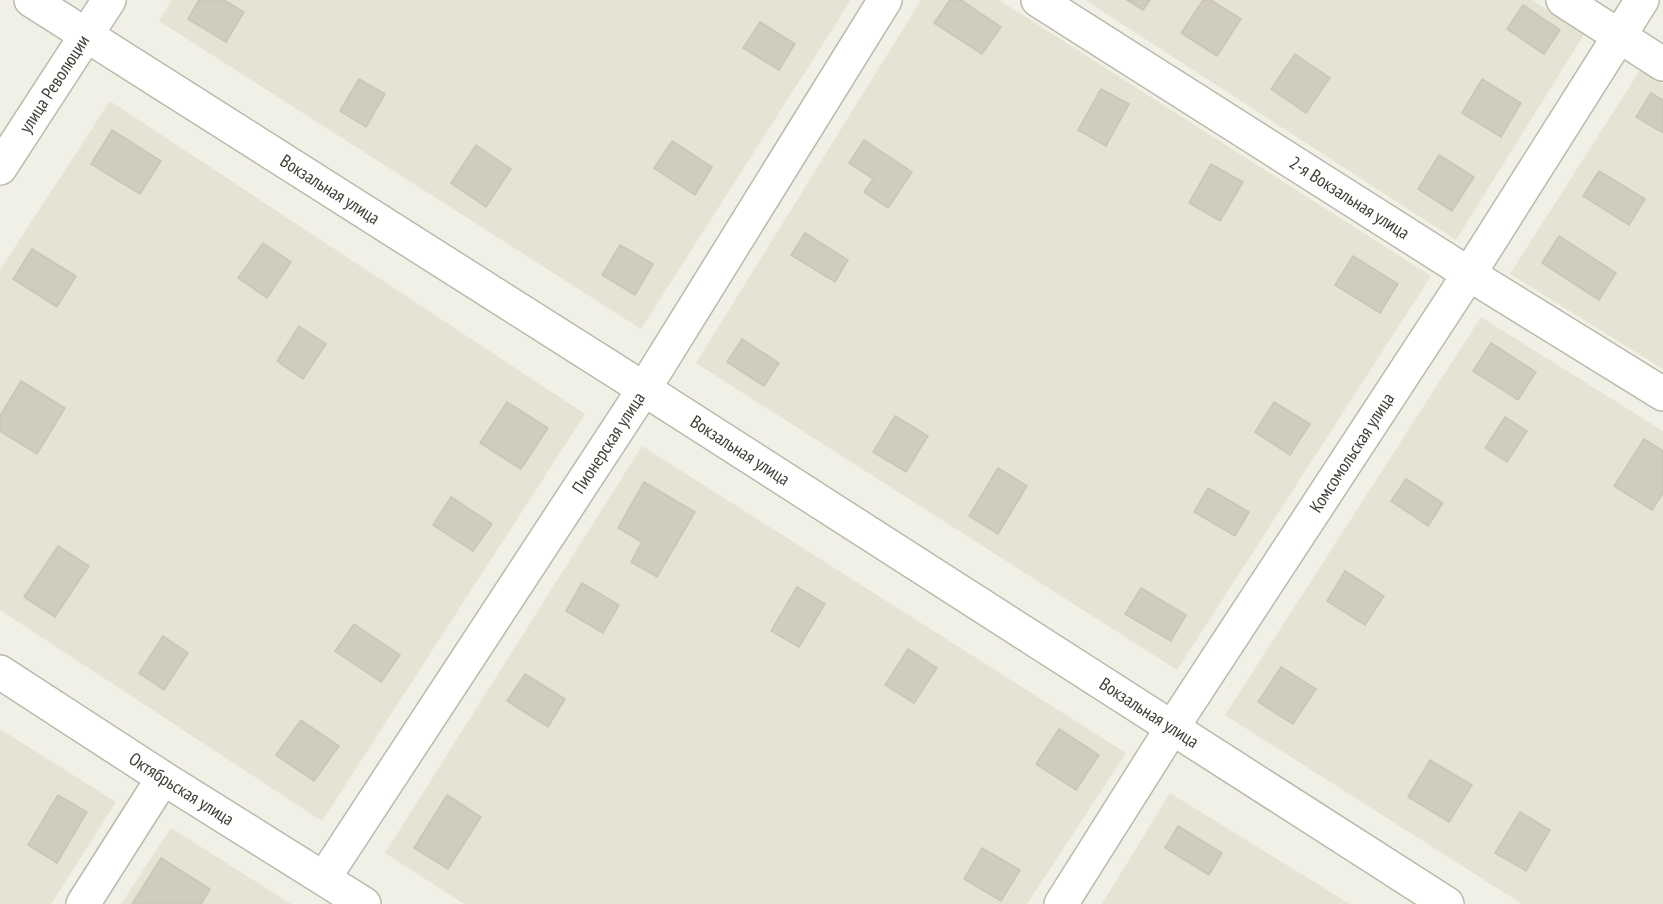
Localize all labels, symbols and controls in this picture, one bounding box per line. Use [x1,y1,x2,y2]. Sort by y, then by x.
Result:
street label: улица Революции [14,30,94,137]
street label: Вокзальная улица [276,149,384,229]
street label: 2-я Вокзальная улица [1285,151,1414,244]
street label: Пионерская улица [567,388,650,498]
street label: Комсомольская улица [1304,388,1399,517]
street label: Вокзальная улица [686,410,794,490]
street label: Вокзальная улица [1095,672,1203,753]
street label: Октябрьская улица [125,747,239,831]

